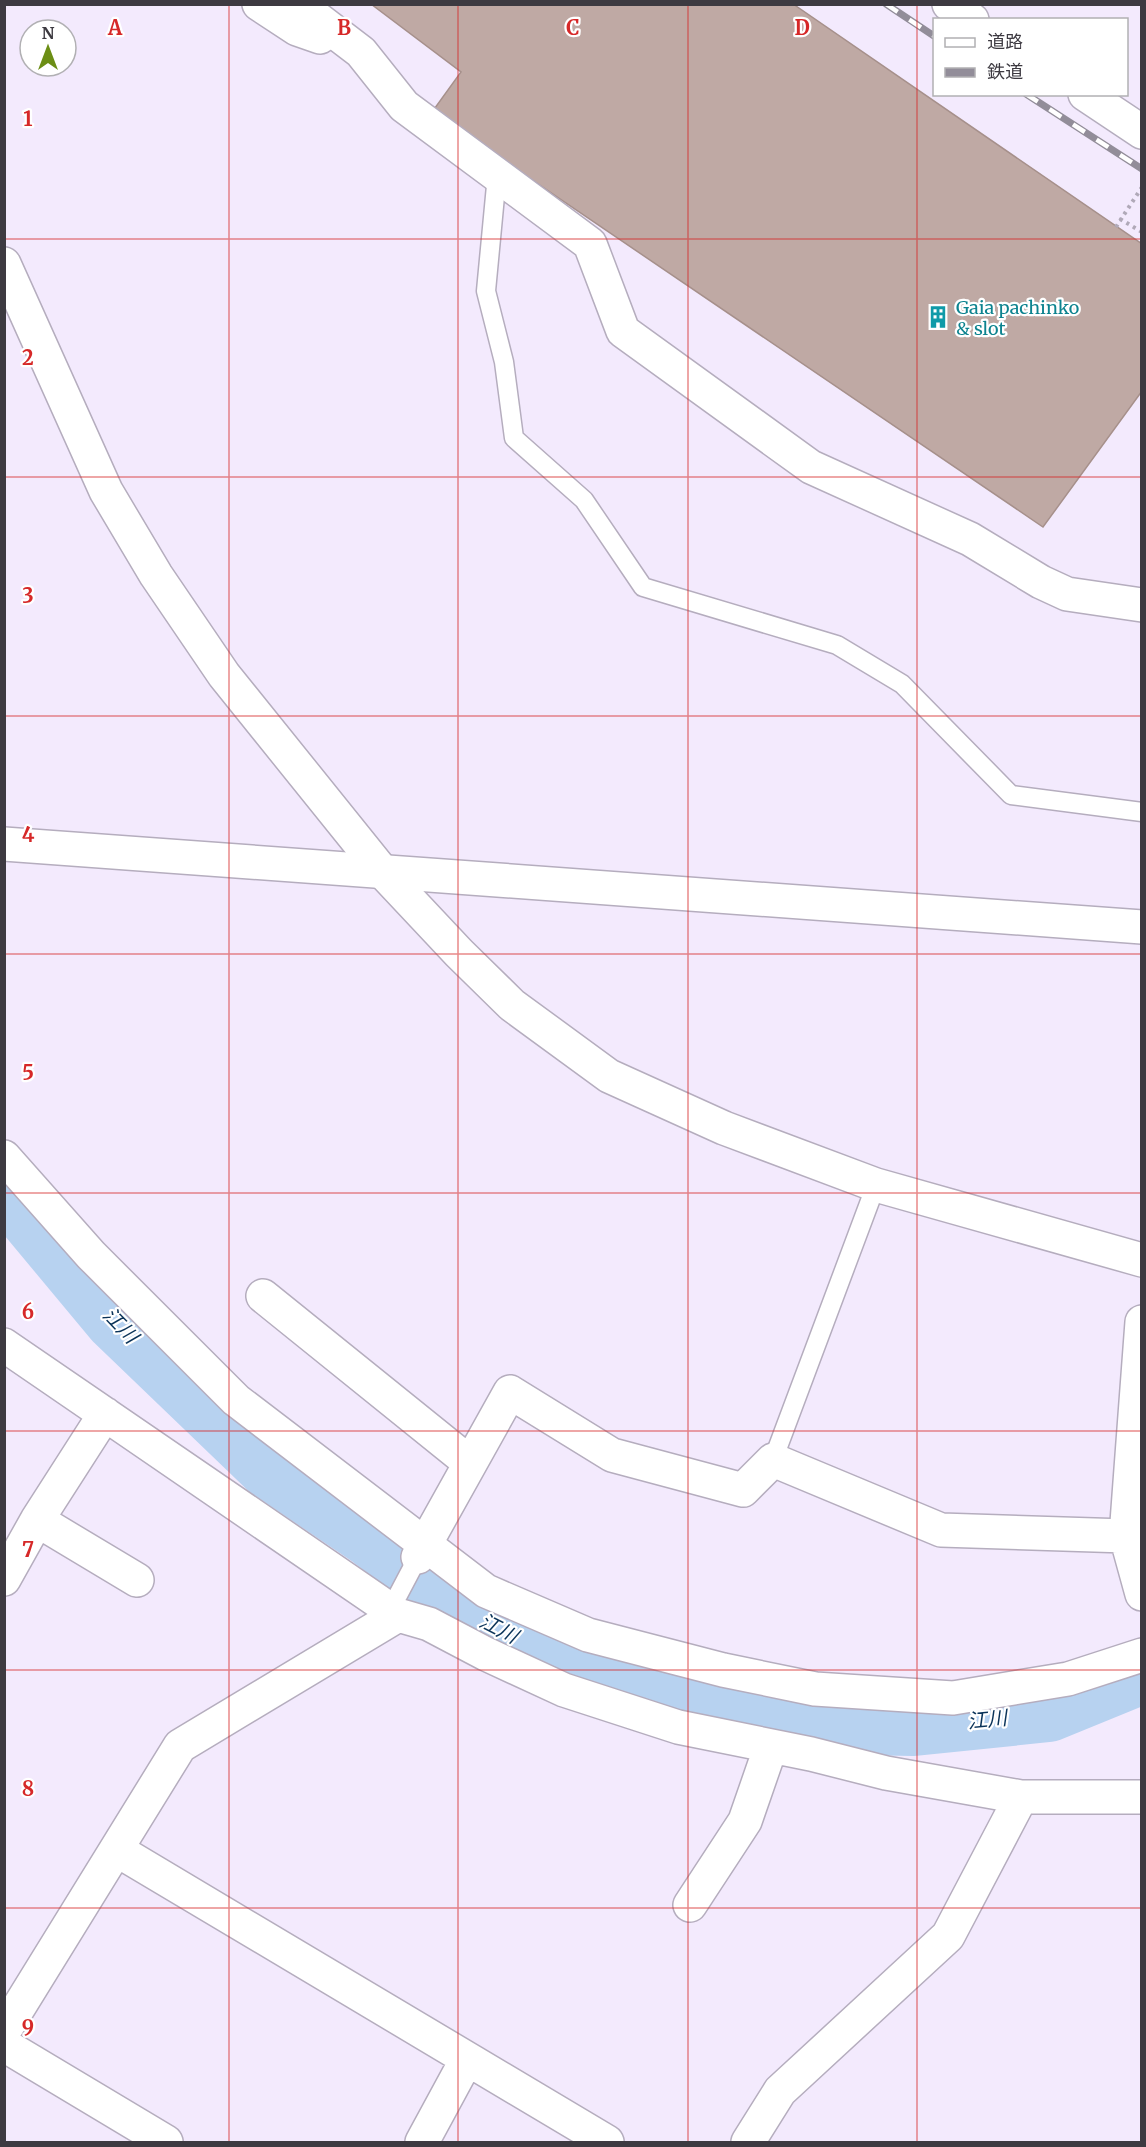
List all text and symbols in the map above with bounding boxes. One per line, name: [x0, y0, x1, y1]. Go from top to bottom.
text: A: [107, 15, 123, 40]
text: B: [337, 15, 351, 40]
text: C: [566, 15, 580, 40]
text: D: [794, 15, 810, 40]
north arrow: [18, 18, 78, 78]
legend: [933, 18, 1128, 96]
text: N: [42, 23, 55, 43]
text: 道路: [987, 30, 1023, 53]
text: 鉄道: [987, 60, 1023, 83]
text: 1: [23, 106, 33, 131]
place label: Gaia pachinko & slot: [956, 296, 1079, 340]
building icon: Gaia pachinko & slot: [925, 304, 951, 330]
text: 2: [22, 345, 34, 370]
text: 3: [22, 583, 34, 608]
text: 4: [22, 822, 35, 847]
text: 5: [22, 1060, 34, 1085]
text: 6: [22, 1299, 34, 1324]
water label: 江川: [98, 1302, 145, 1350]
text: 7: [22, 1537, 34, 1562]
water label: 江川: [476, 1608, 524, 1649]
water label: 江川: [966, 1704, 1010, 1734]
text: 8: [22, 1776, 34, 1801]
text: 9: [22, 2015, 34, 2040]

